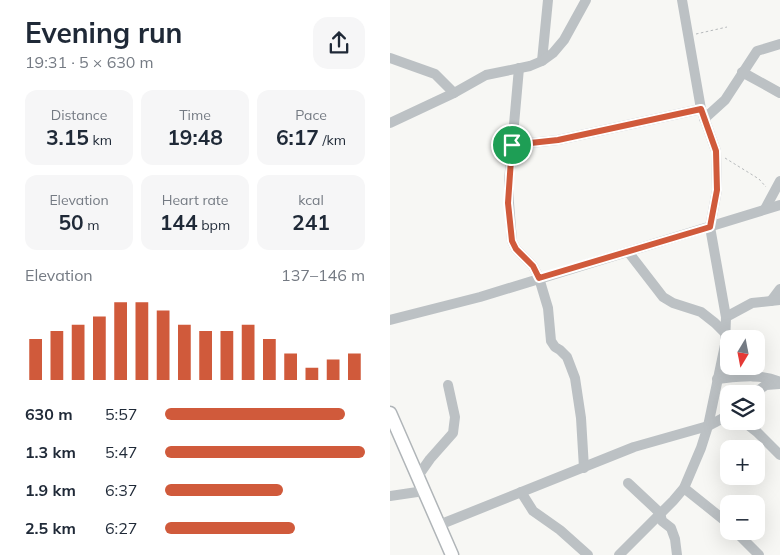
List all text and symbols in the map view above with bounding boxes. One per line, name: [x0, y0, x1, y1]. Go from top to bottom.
text: Evening run: [25, 15, 182, 50]
button: share: [313, 17, 365, 69]
text: 19:31 · 5 × 630 m: [25, 52, 154, 72]
text: Distance: [51, 106, 107, 124]
text: Time: [179, 106, 211, 124]
text: Pace: [295, 106, 327, 124]
text: 3.15: [46, 124, 89, 150]
text: 19:48: [167, 124, 223, 150]
text: 6:17: [276, 124, 319, 150]
pin: [491, 124, 533, 166]
text: km: [89, 131, 112, 149]
text: /km: [319, 131, 346, 149]
icon: arrive: [498, 131, 526, 159]
text: Elevation: [49, 191, 109, 209]
text: Heart rate: [162, 191, 228, 209]
text: kcal: [298, 191, 324, 209]
text: 50: [58, 209, 84, 235]
text: 144: [160, 209, 198, 235]
text: 241: [292, 209, 330, 235]
text: m: [84, 216, 100, 234]
text: bpm: [198, 216, 230, 234]
text: Elevation: [25, 265, 93, 285]
text: 137–146 m: [281, 265, 365, 285]
north arrow: [720, 330, 765, 375]
map controls: [720, 330, 765, 540]
button: layers: [720, 385, 765, 430]
text: 630 m: [25, 404, 73, 424]
text: 5:57: [105, 404, 137, 424]
button: +: [720, 440, 765, 485]
text: 1.3 km: [25, 442, 76, 462]
text: 5:47: [105, 442, 137, 462]
text: 1.9 km: [25, 480, 76, 500]
text: 6:37: [105, 480, 137, 500]
button: −: [720, 495, 765, 540]
text: 2.5 km: [25, 518, 76, 538]
text: 6:27: [105, 518, 137, 538]

